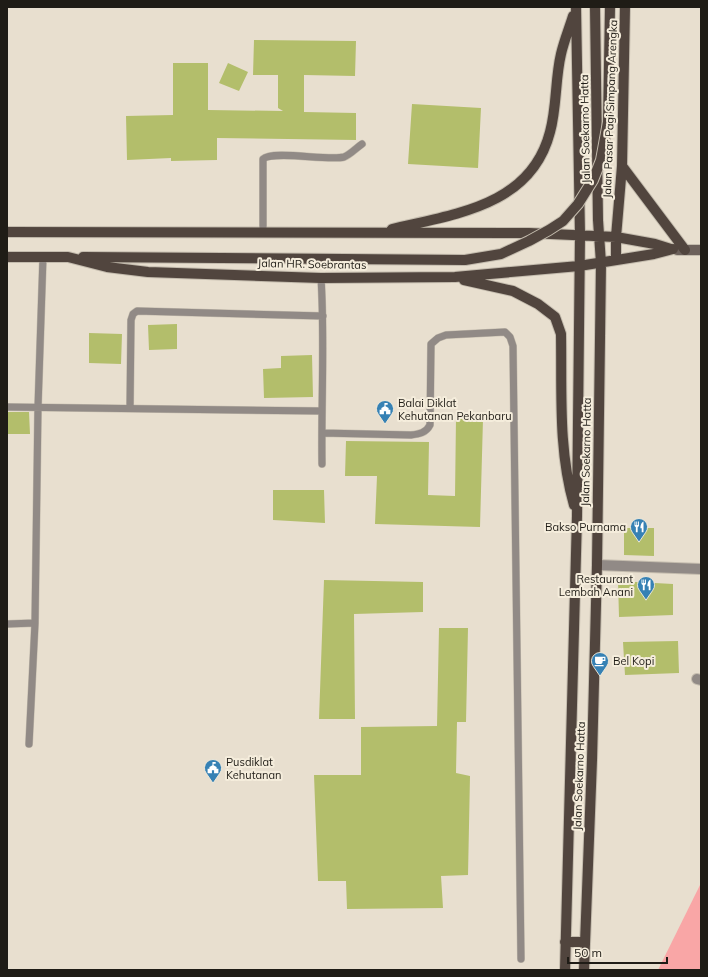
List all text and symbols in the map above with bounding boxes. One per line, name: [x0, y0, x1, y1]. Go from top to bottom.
street label: Jalan Pasar Pagi Simpang Arengka: [600, 20, 620, 198]
street label: Jalan Soekarno Hatta: [577, 74, 593, 184]
street label: Jalan HR. Soebrantas: [257, 256, 367, 272]
place label: Balai Diklat Kehutanan Pekanbaru: [398, 396, 512, 423]
street label: Jalan Soekarno Hatta: [578, 397, 594, 507]
public building icon: Balai Diklat Kehutanan Pekanbaru: [375, 399, 395, 424]
restaurant icon: Bakso Purnama: [629, 517, 649, 542]
place label: Bakso Purnama: [545, 520, 626, 534]
place label: Restaurant Lembah Anani: [559, 572, 633, 599]
restaurant icon: Restaurant Lembah Anani: [636, 575, 656, 600]
cafe icon: Bel Kopi: [590, 651, 610, 676]
place label: Bel Kopi: [613, 654, 654, 668]
street label: Jalan Soekarno Hatta: [570, 721, 588, 831]
place label: Pusdiklat Kehutanan: [226, 755, 282, 782]
public building icon: Pusdiklat Kehutanan: [203, 758, 223, 783]
scale bar: [568, 939, 667, 965]
text: 50 m: [574, 945, 602, 960]

